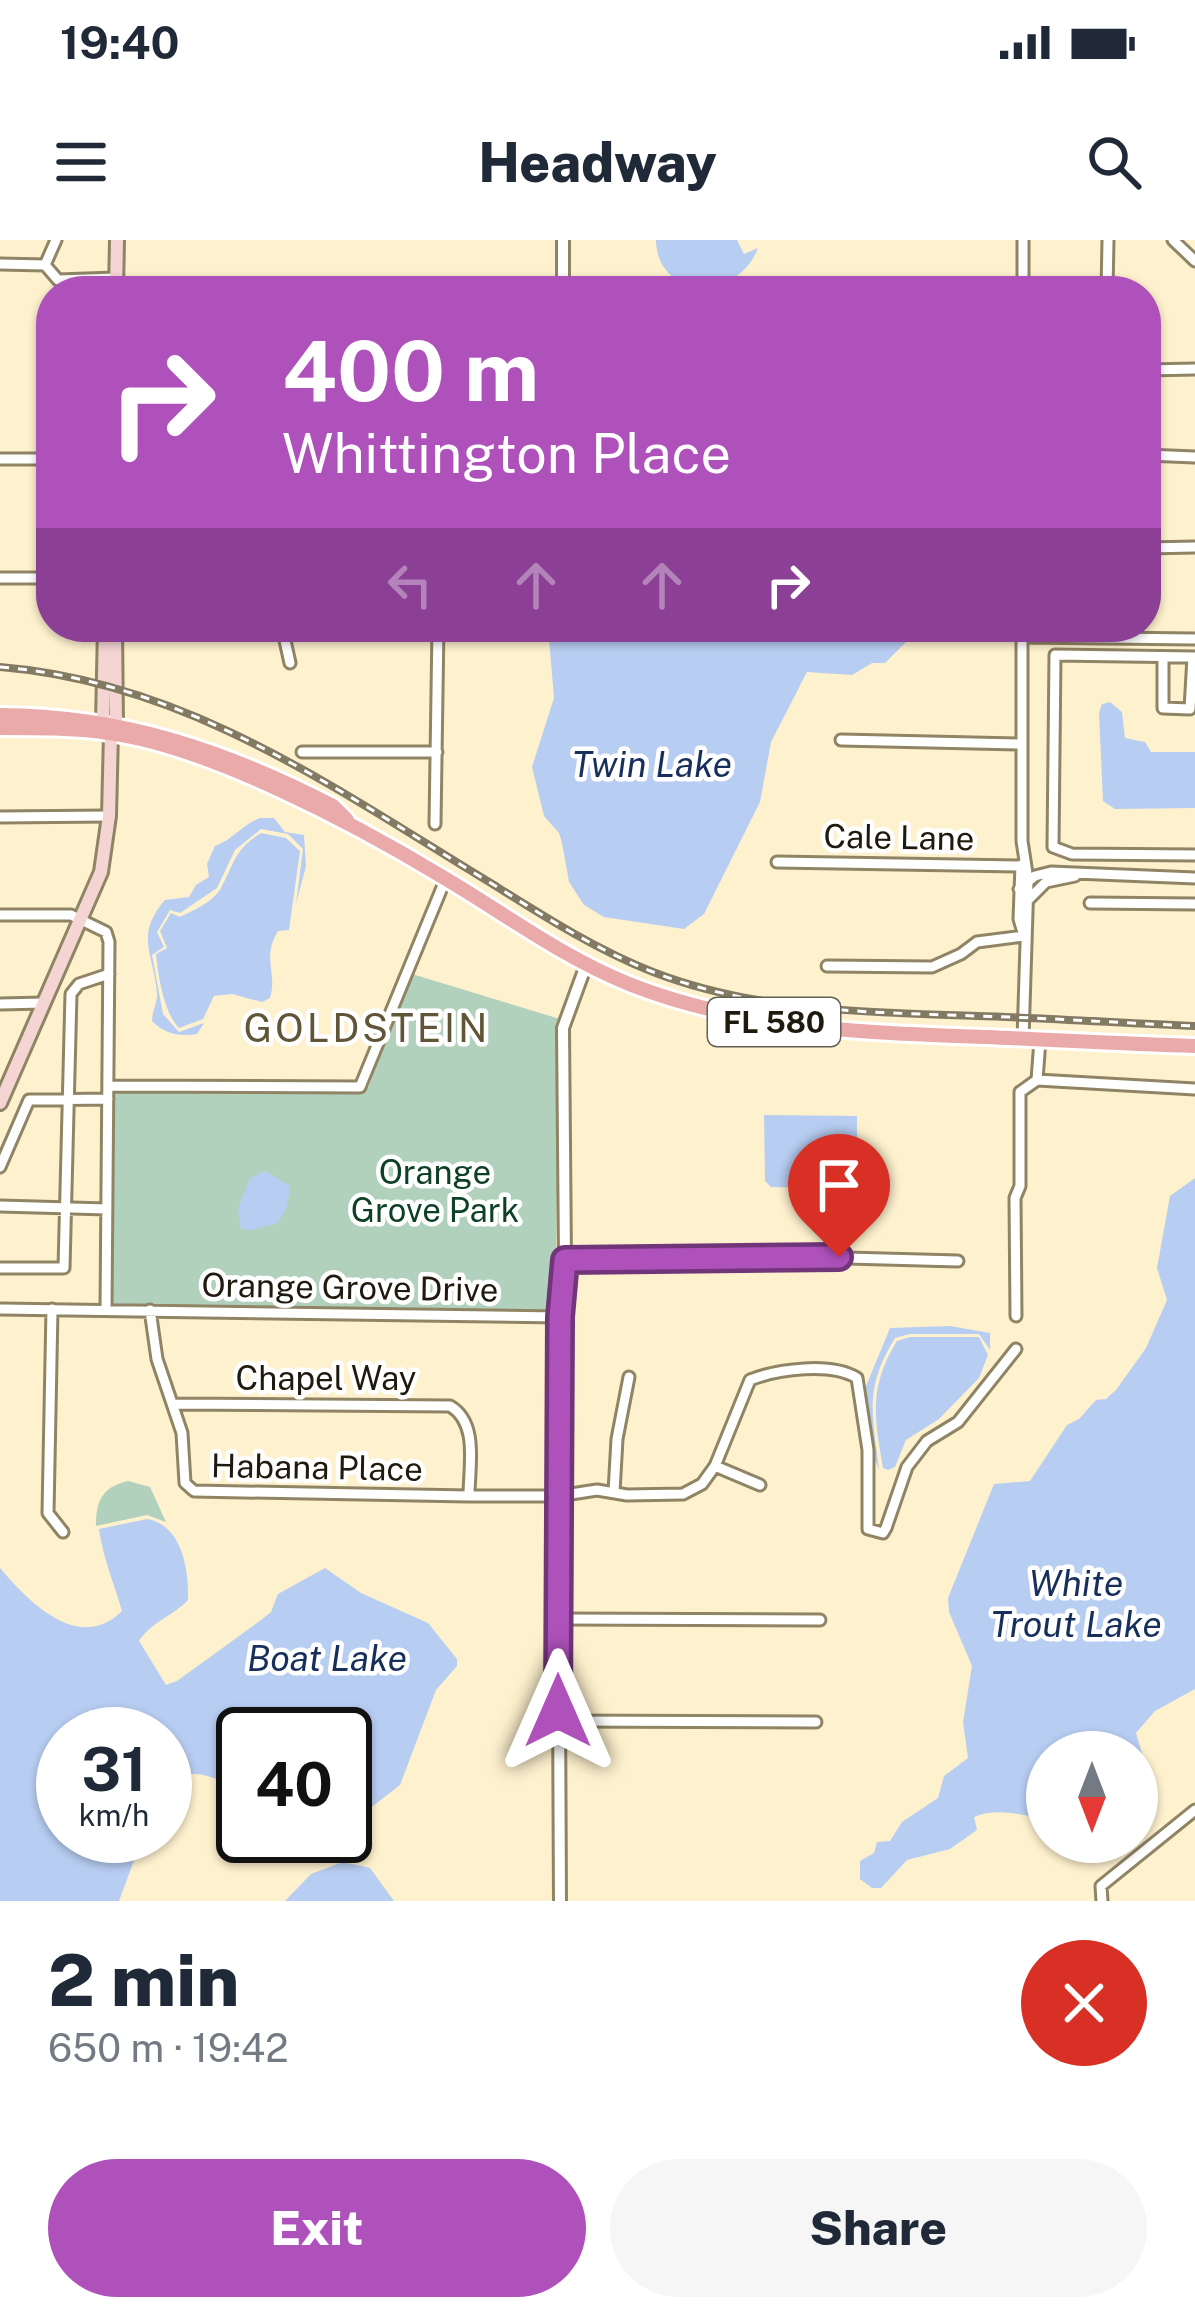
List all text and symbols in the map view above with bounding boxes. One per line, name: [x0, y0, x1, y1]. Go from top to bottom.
text: 19:40: [60, 16, 179, 69]
icon: menu: [48, 129, 114, 195]
icon: search: [1081, 129, 1147, 195]
text: Headway: [478, 131, 717, 194]
text: 400 m: [282, 321, 539, 420]
icon: right: [84, 324, 240, 480]
text: Whittington Place: [282, 422, 731, 485]
icon: left: [377, 552, 443, 618]
icon: ahead: [503, 552, 569, 618]
icon: ahead: [629, 552, 695, 618]
icon: right: [755, 552, 821, 618]
water label: Twin Lake: [572, 743, 732, 785]
street label: Cale Lane: [823, 817, 975, 857]
road number: FL 580: [708, 998, 840, 1046]
district label: GOLDSTEIN: [243, 1005, 491, 1051]
pin: [788, 1134, 890, 1257]
icon: arrive: [806, 1152, 872, 1218]
park label: Orange Grove Park: [351, 1153, 519, 1229]
street label: Orange Grove Drive: [201, 1265, 499, 1309]
street label: Chapel Way: [236, 1359, 416, 1397]
street label: Habana Place: [211, 1446, 423, 1488]
water label: White Trout Lake: [990, 1562, 1162, 1645]
water label: Boat Lake: [247, 1637, 407, 1679]
position arrow: [495, 1648, 621, 1774]
speed limit sign: 40: [216, 1707, 372, 1863]
north arrow: [1026, 1731, 1158, 1863]
map controls: [1026, 1731, 1158, 1863]
text: 31: [81, 1734, 147, 1805]
text: km/h: [79, 1797, 149, 1833]
text: 2 min: [48, 1938, 239, 2022]
button: close: [1021, 1940, 1147, 2066]
text: 650 m · 19:42: [48, 2025, 289, 2071]
button: Exit: [48, 2159, 586, 2297]
button: Share: [610, 2159, 1147, 2297]

